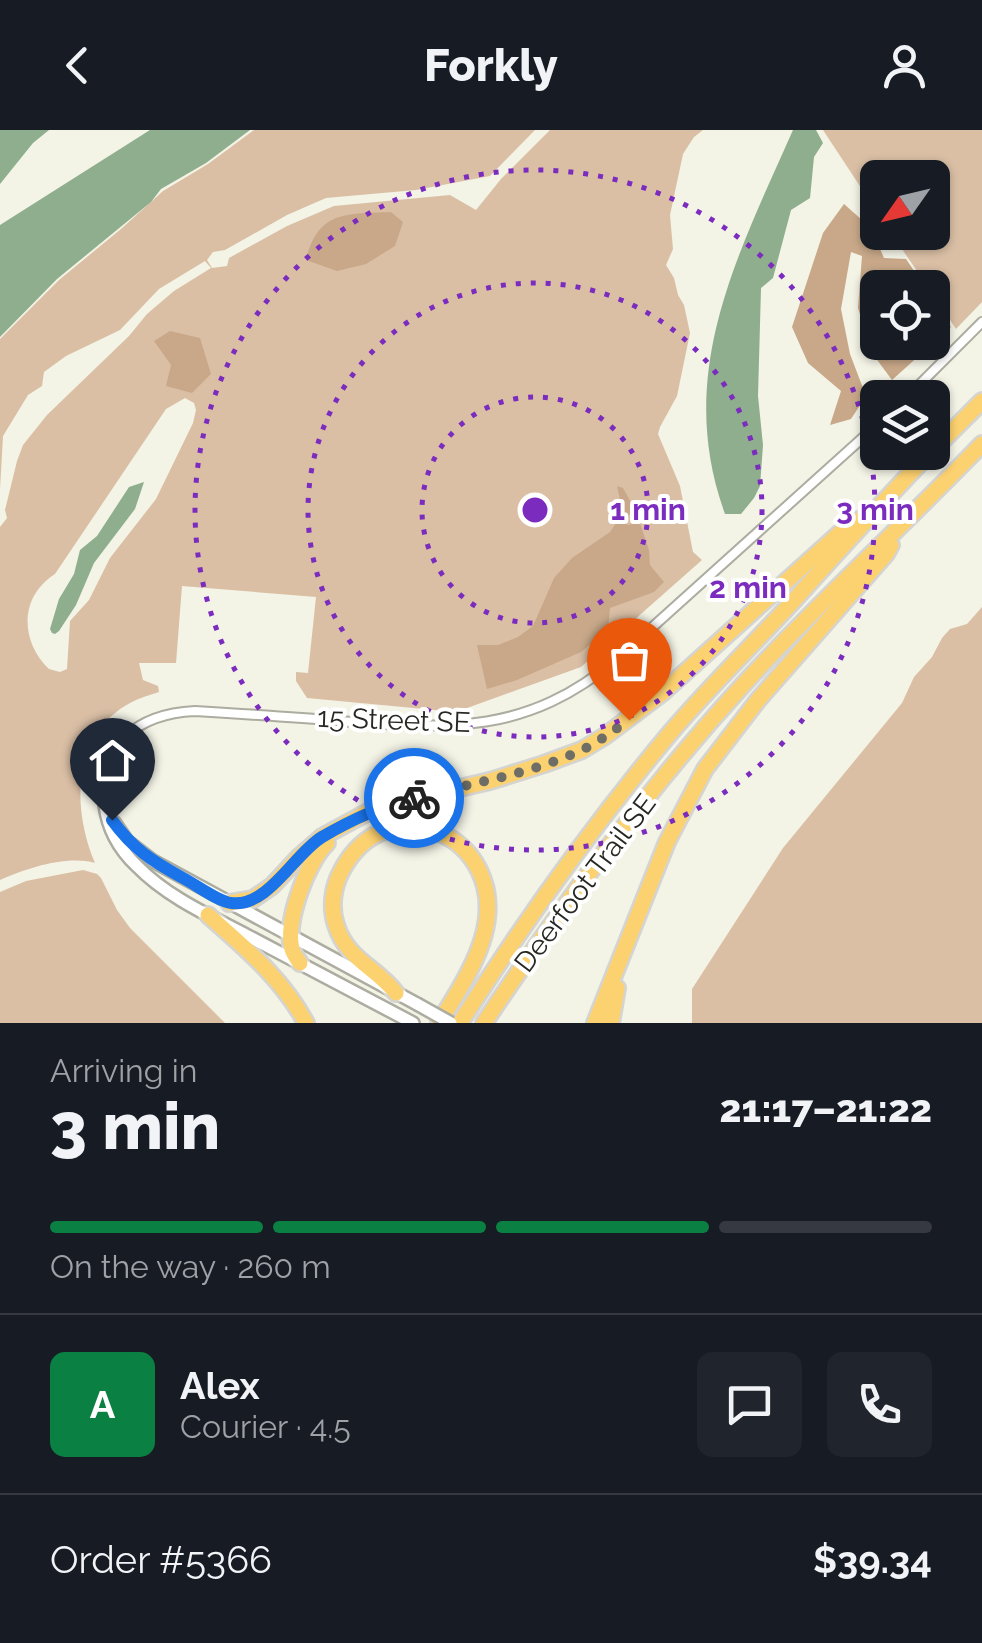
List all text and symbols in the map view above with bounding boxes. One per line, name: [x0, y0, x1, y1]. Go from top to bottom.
icon: back: [50, 38, 105, 93]
icon: person: [877, 38, 932, 93]
text: Forkly: [424, 39, 558, 92]
north arrow: [860, 160, 950, 250]
map controls: [860, 160, 950, 470]
button: locate: [860, 270, 950, 360]
button: layers: [860, 380, 950, 470]
centre of rings: [517, 492, 553, 528]
text: 1 min: [610, 492, 686, 527]
text: 3 min: [836, 492, 914, 527]
text: 2 min: [709, 570, 787, 605]
pin: [587, 618, 672, 721]
icon: bag: [602, 633, 657, 688]
street label: 15 Street SE: [317, 701, 471, 739]
pin: [70, 718, 155, 821]
icon: home: [85, 733, 140, 788]
courier: [364, 748, 464, 848]
icon: bike: [387, 771, 442, 826]
street label: Deerfoot Trail SE: [507, 788, 663, 978]
text: Arriving in: [50, 1052, 197, 1089]
text: 21:17–21:22: [719, 1086, 932, 1131]
text: 3 min: [50, 1088, 220, 1164]
text: On the way · 260 m: [50, 1248, 331, 1285]
button: chat: [697, 1352, 802, 1457]
button: phone: [827, 1352, 932, 1457]
text: Alex: [180, 1363, 260, 1408]
text: A: [90, 1382, 115, 1427]
text: Courier · 4.5: [180, 1408, 351, 1445]
text: Order #5366: [50, 1537, 272, 1582]
text: $39.34: [813, 1537, 932, 1582]

